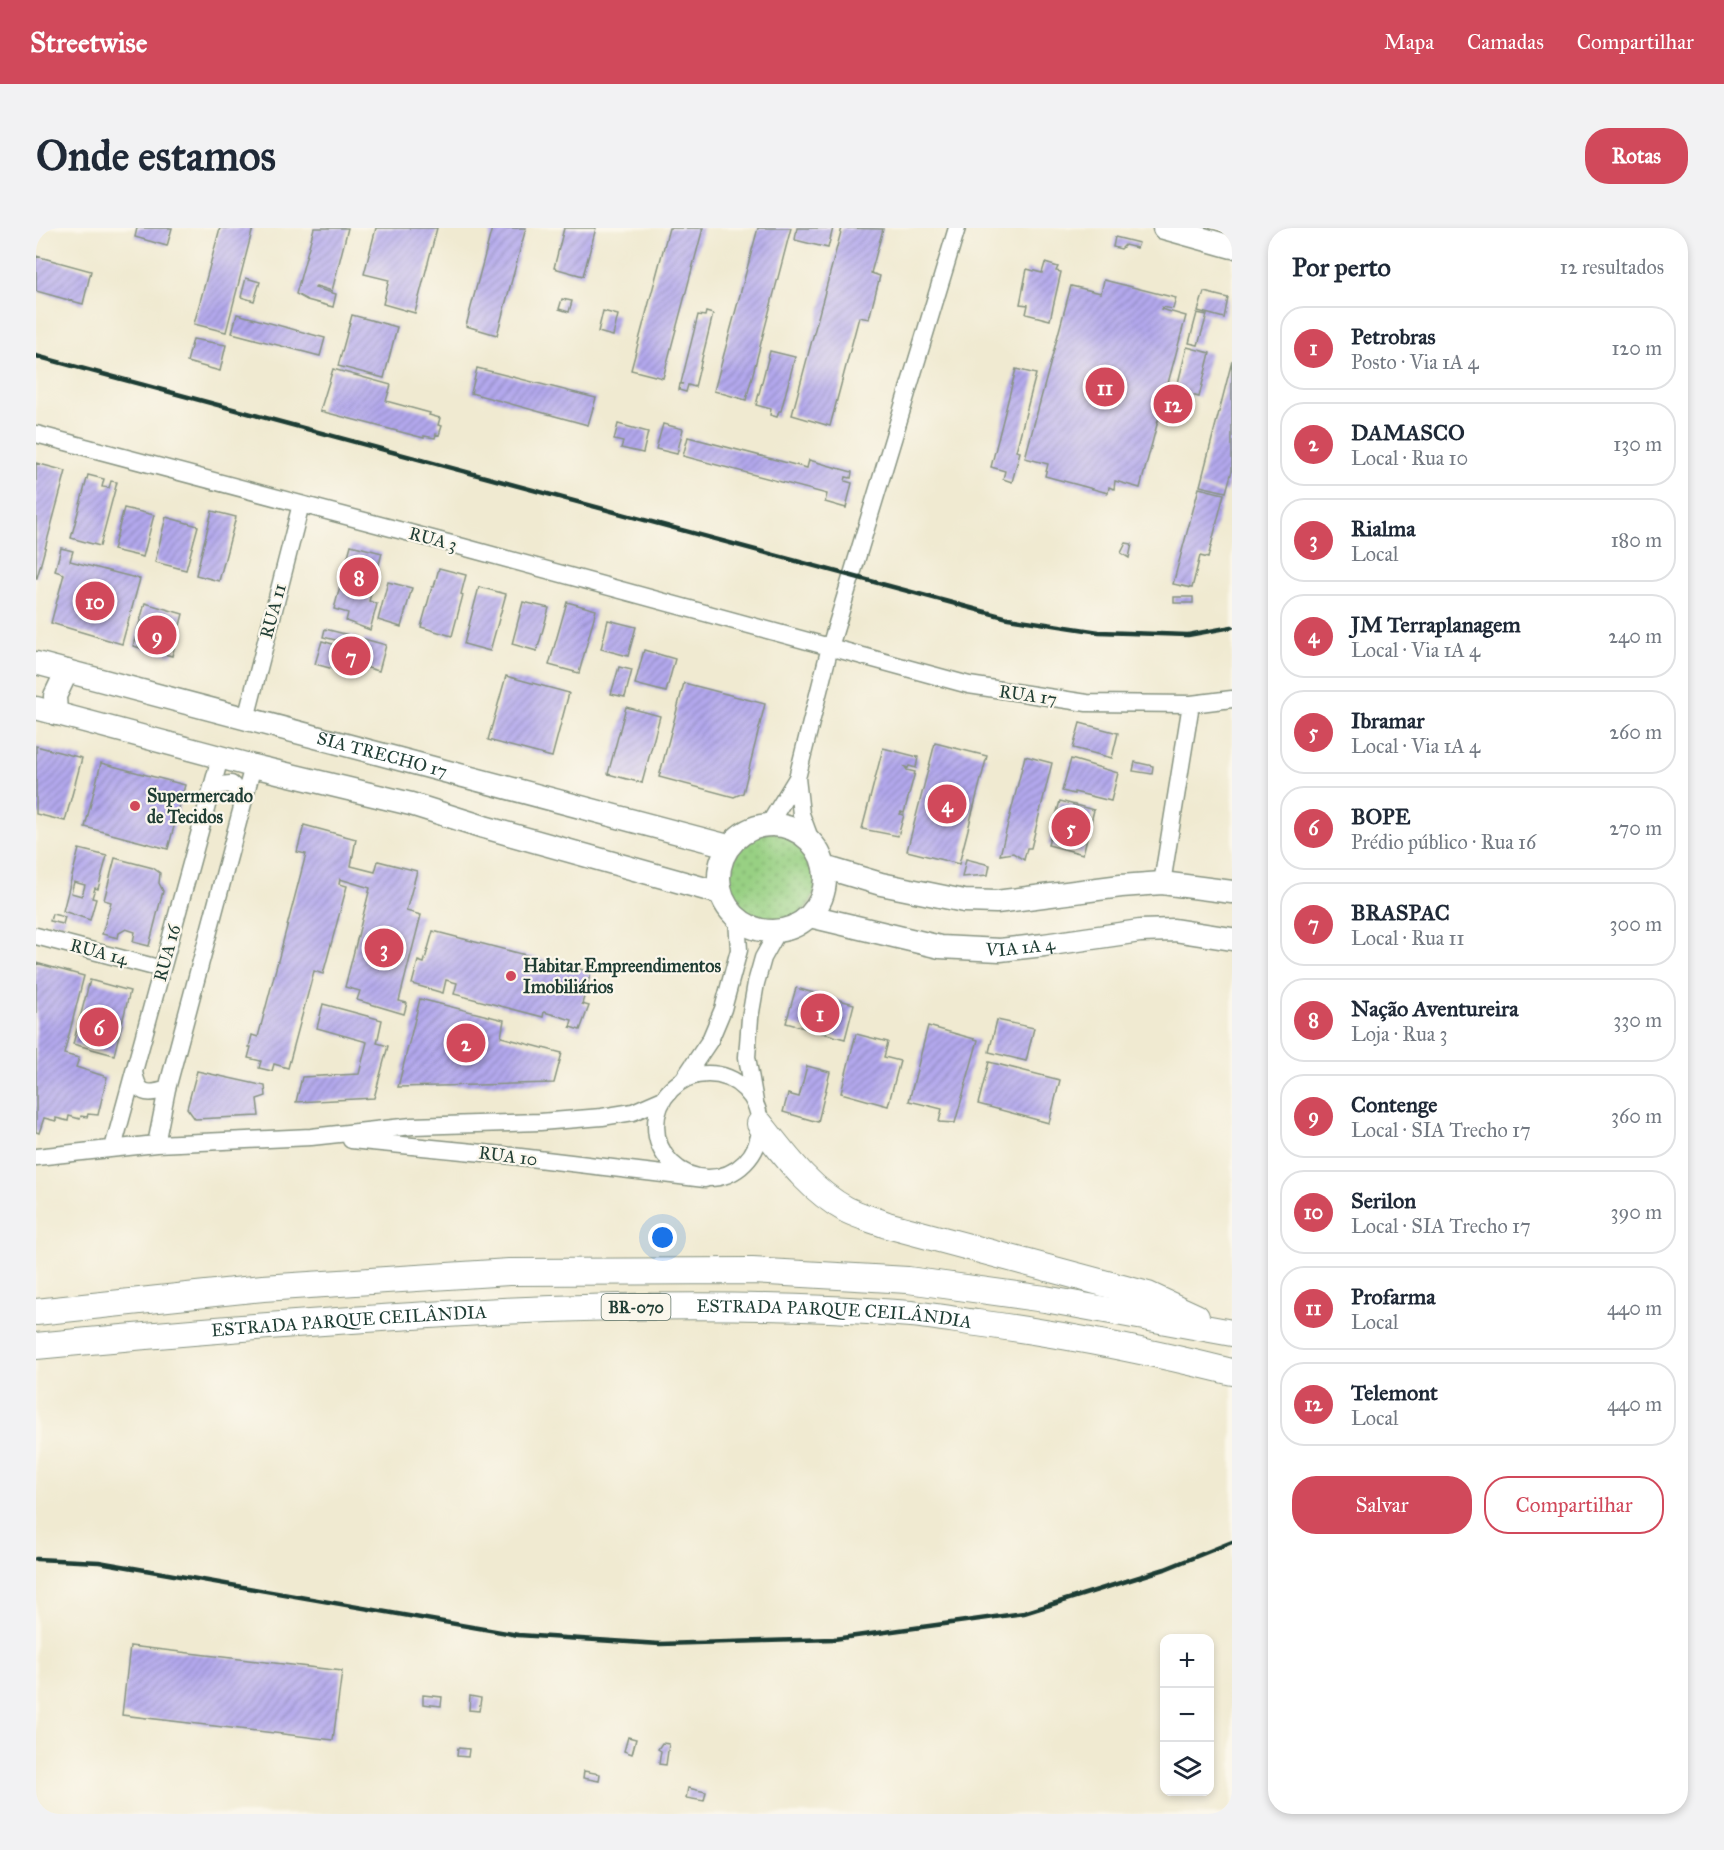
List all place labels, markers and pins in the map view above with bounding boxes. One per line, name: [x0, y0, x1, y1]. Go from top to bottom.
pin: 11: [1086, 364, 1124, 410]
pin: 12: [1154, 382, 1192, 426]
pin: 8: [340, 554, 378, 600]
pin: 10: [76, 578, 114, 623]
pin: 9: [138, 612, 176, 658]
pin: 7: [332, 634, 370, 678]
pin: 4: [928, 782, 966, 826]
place label: Supermercado de Tecidos: [147, 785, 253, 828]
marker: Supermercado de Tecidos: [128, 799, 142, 813]
pin: 5: [1052, 804, 1090, 850]
pin: 3: [364, 926, 404, 970]
place label: Habitar Empreendimentos Imobiliários: [523, 955, 721, 998]
marker: Habitar Empreendimentos Imobiliários: [504, 969, 518, 983]
pin: 1: [800, 990, 840, 1036]
pin: 6: [80, 1004, 118, 1050]
pin: 2: [446, 1020, 486, 1066]

